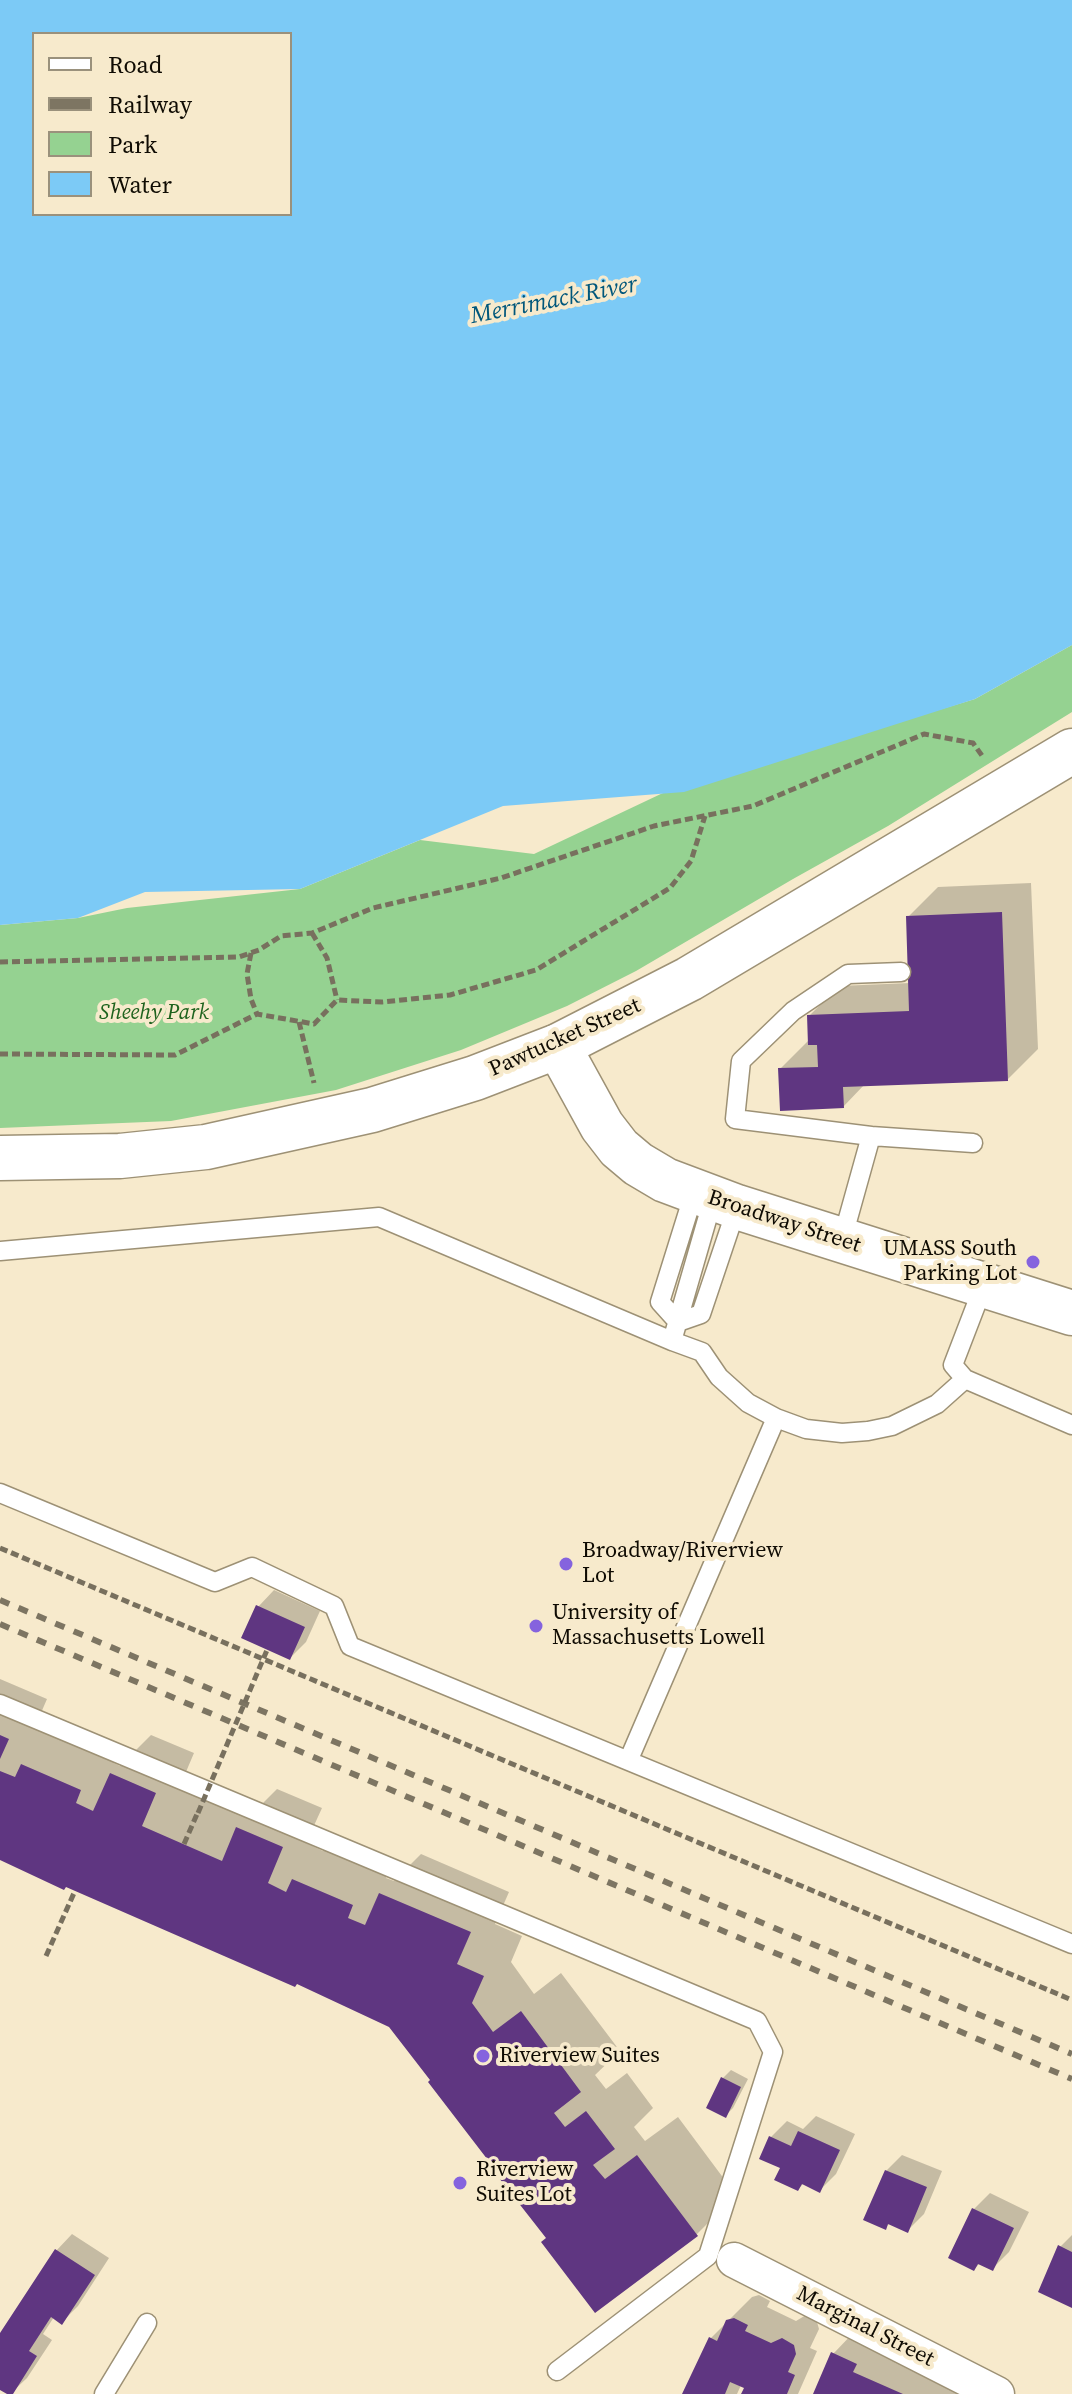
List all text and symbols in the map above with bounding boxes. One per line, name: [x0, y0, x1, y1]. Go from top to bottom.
legend: [32, 32, 292, 216]
text: Road: [108, 48, 162, 81]
text: Railway: [108, 88, 192, 121]
text: Park: [108, 128, 157, 161]
text: Water: [108, 168, 172, 201]
water label: Merrimack River: [468, 271, 640, 331]
street label: Pawtucket Street: [485, 993, 645, 1083]
park label: Sheehy Park: [99, 1000, 209, 1026]
street label: Broadway Street: [704, 1185, 864, 1259]
place label: UMASS South Parking Lot: [883, 1236, 1017, 1288]
marker: UMASS South Parking Lot: [1024, 1253, 1042, 1271]
place label: Broadway/Riverview Lot: [582, 1538, 783, 1590]
marker: Broadway/Riverview Lot: [557, 1555, 575, 1573]
place label: University of Massachusetts Lowell: [552, 1600, 765, 1652]
marker: University of Massachusetts Lowell: [527, 1617, 545, 1635]
place label: Riverview Suites: [499, 2043, 660, 2069]
marker: Riverview Suites: [474, 2047, 492, 2065]
place label: Riverview Suites Lot: [476, 2157, 573, 2208]
marker: Riverview Suites Lot: [451, 2174, 469, 2192]
street label: Marginal Street: [792, 2281, 938, 2373]

